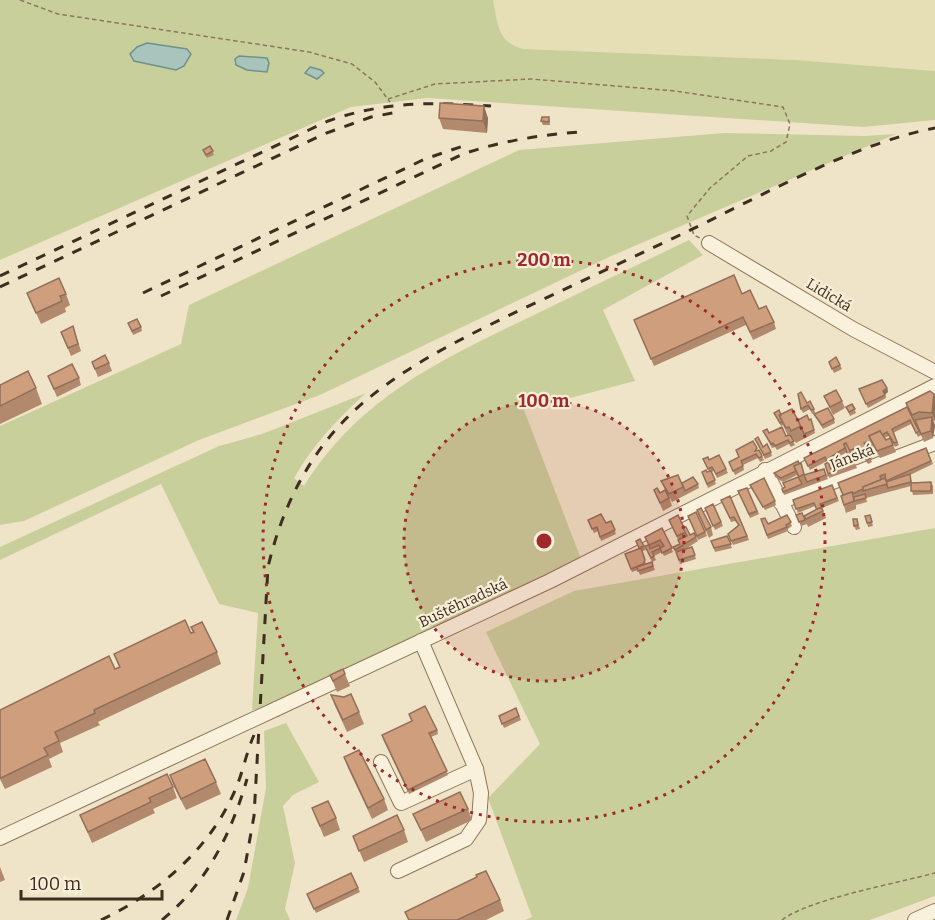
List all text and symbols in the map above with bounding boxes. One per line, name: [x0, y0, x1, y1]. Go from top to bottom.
text: 200 m: [517, 249, 571, 271]
street label: Lidická: [803, 275, 855, 315]
text: 100 m: [518, 390, 570, 412]
street label: Jánská: [826, 440, 877, 474]
centre of rings: [534, 531, 554, 551]
street label: Buštěhradská: [416, 575, 510, 631]
scale bar: [21, 863, 162, 901]
text: 100 m: [30, 873, 81, 895]

